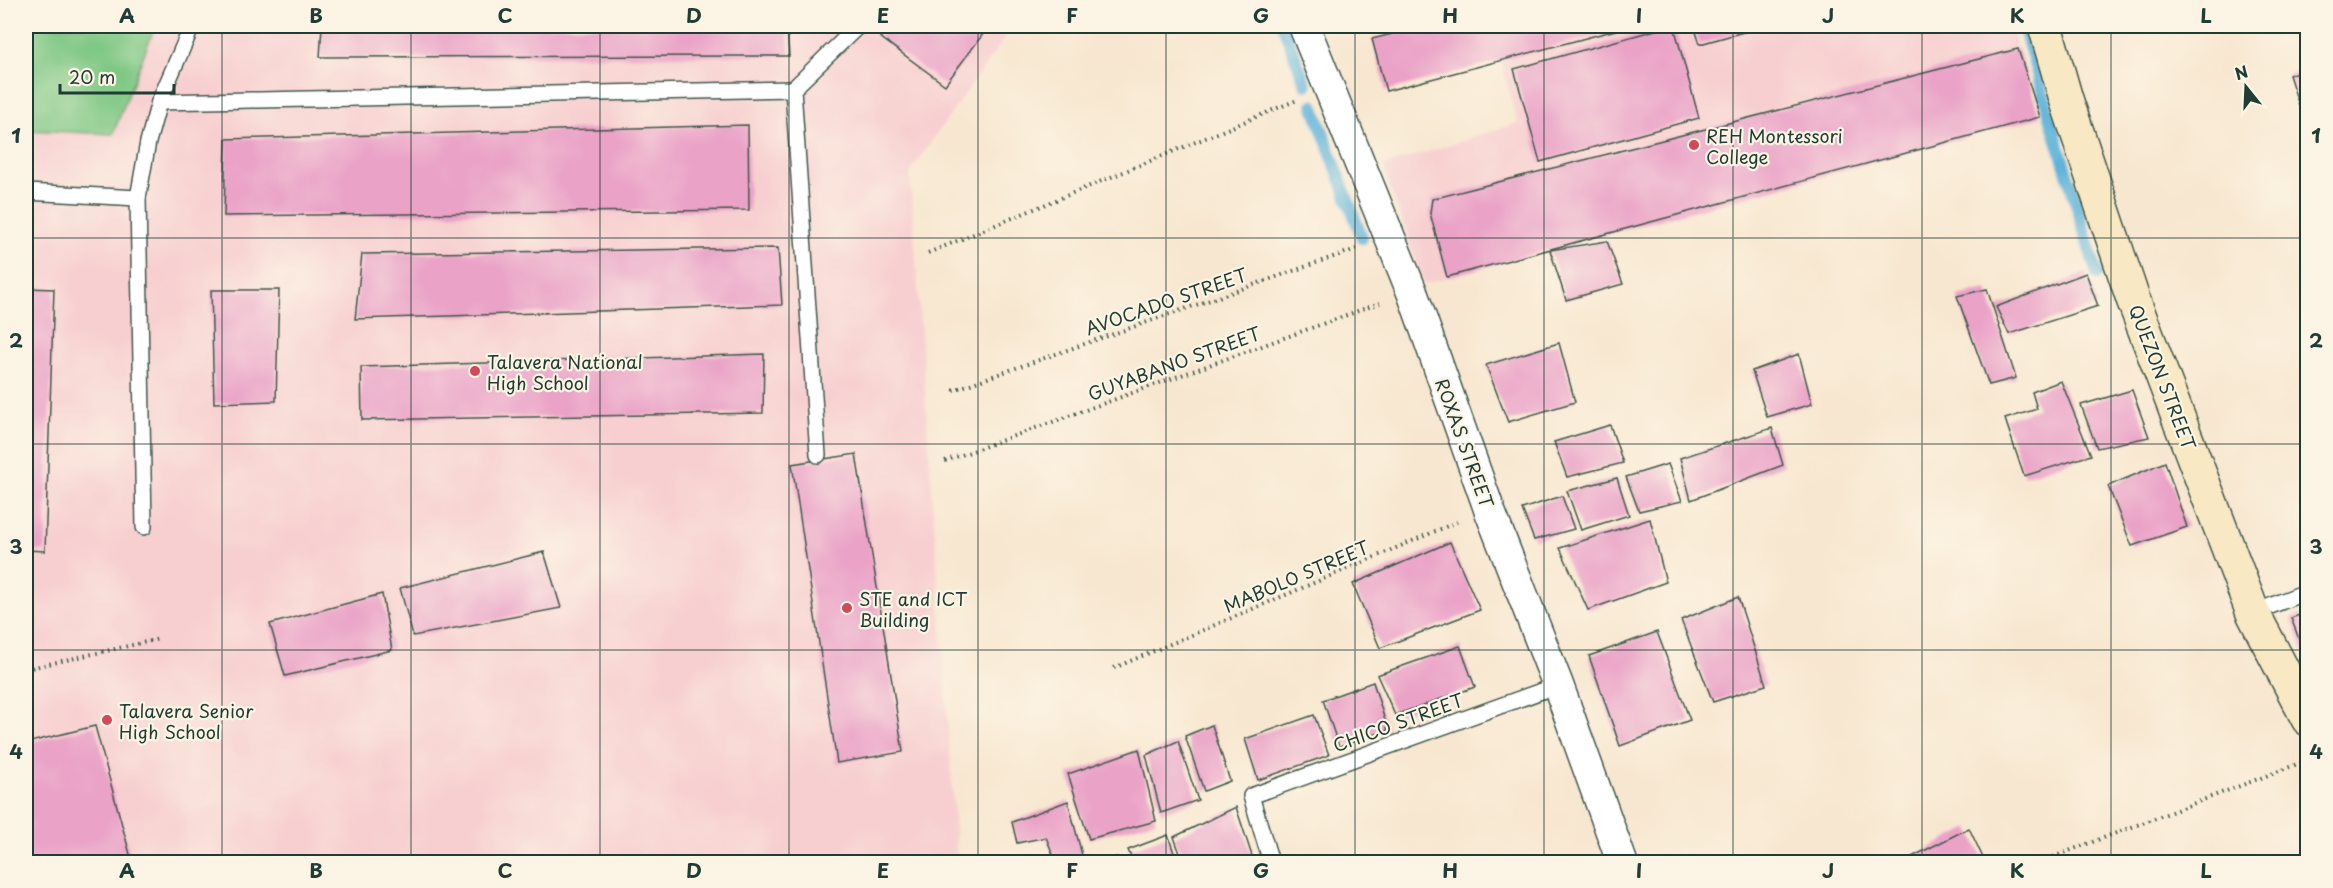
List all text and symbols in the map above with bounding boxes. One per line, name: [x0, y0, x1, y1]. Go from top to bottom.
text: A: [119, 0, 135, 30]
text: B: [309, 0, 323, 30]
text: C: [497, 0, 513, 30]
text: D: [686, 0, 702, 30]
text: E: [877, 0, 889, 30]
text: F: [1066, 0, 1078, 30]
text: G: [1253, 0, 1269, 30]
text: H: [1442, 0, 1458, 30]
text: I: [1636, 0, 1642, 30]
text: J: [1822, 0, 1834, 30]
text: K: [2010, 0, 2025, 30]
text: L: [2200, 0, 2212, 30]
scale bar: [60, 57, 174, 95]
north arrow: [2216, 57, 2276, 117]
text: N: [2231, 58, 2251, 85]
text: 20 m: [69, 63, 115, 90]
text: 1: [11, 120, 21, 150]
text: 1: [2311, 120, 2321, 150]
place label: REH Montessori College: [1706, 122, 1843, 170]
marker: REH Montessori College: [1687, 138, 1701, 152]
street label: AVOCADO STREET: [1082, 260, 1251, 341]
street label: QUEZON STREET: [2123, 300, 2203, 454]
street label: GUYABANO STREET: [1084, 319, 1265, 407]
text: 2: [9, 325, 23, 355]
text: 2: [2309, 325, 2323, 355]
place label: Talavera National High School: [487, 348, 643, 396]
marker: Talavera National High School: [468, 364, 482, 378]
street label: ROXAS STREET: [1429, 374, 1501, 512]
text: 3: [9, 531, 23, 561]
text: 3: [2309, 531, 2323, 561]
street label: MABOLO STREET: [1219, 533, 1374, 619]
place label: STE and ICT Building: [859, 585, 968, 633]
marker: STE and ICT Building: [840, 601, 854, 615]
street label: CHICO STREET: [1329, 686, 1468, 758]
place label: Talavera Senior High School: [119, 697, 254, 745]
marker: Talavera Senior High School: [100, 713, 114, 727]
text: 4: [9, 736, 23, 766]
text: 4: [2309, 736, 2323, 766]
text: A: [119, 855, 135, 885]
text: B: [309, 855, 323, 885]
text: C: [497, 855, 513, 885]
text: D: [686, 855, 702, 885]
text: E: [877, 855, 889, 885]
text: F: [1066, 855, 1078, 885]
text: G: [1253, 855, 1269, 885]
text: H: [1442, 855, 1458, 885]
text: I: [1636, 855, 1642, 885]
text: J: [1822, 855, 1834, 885]
text: K: [2010, 855, 2025, 885]
text: L: [2200, 855, 2212, 885]

